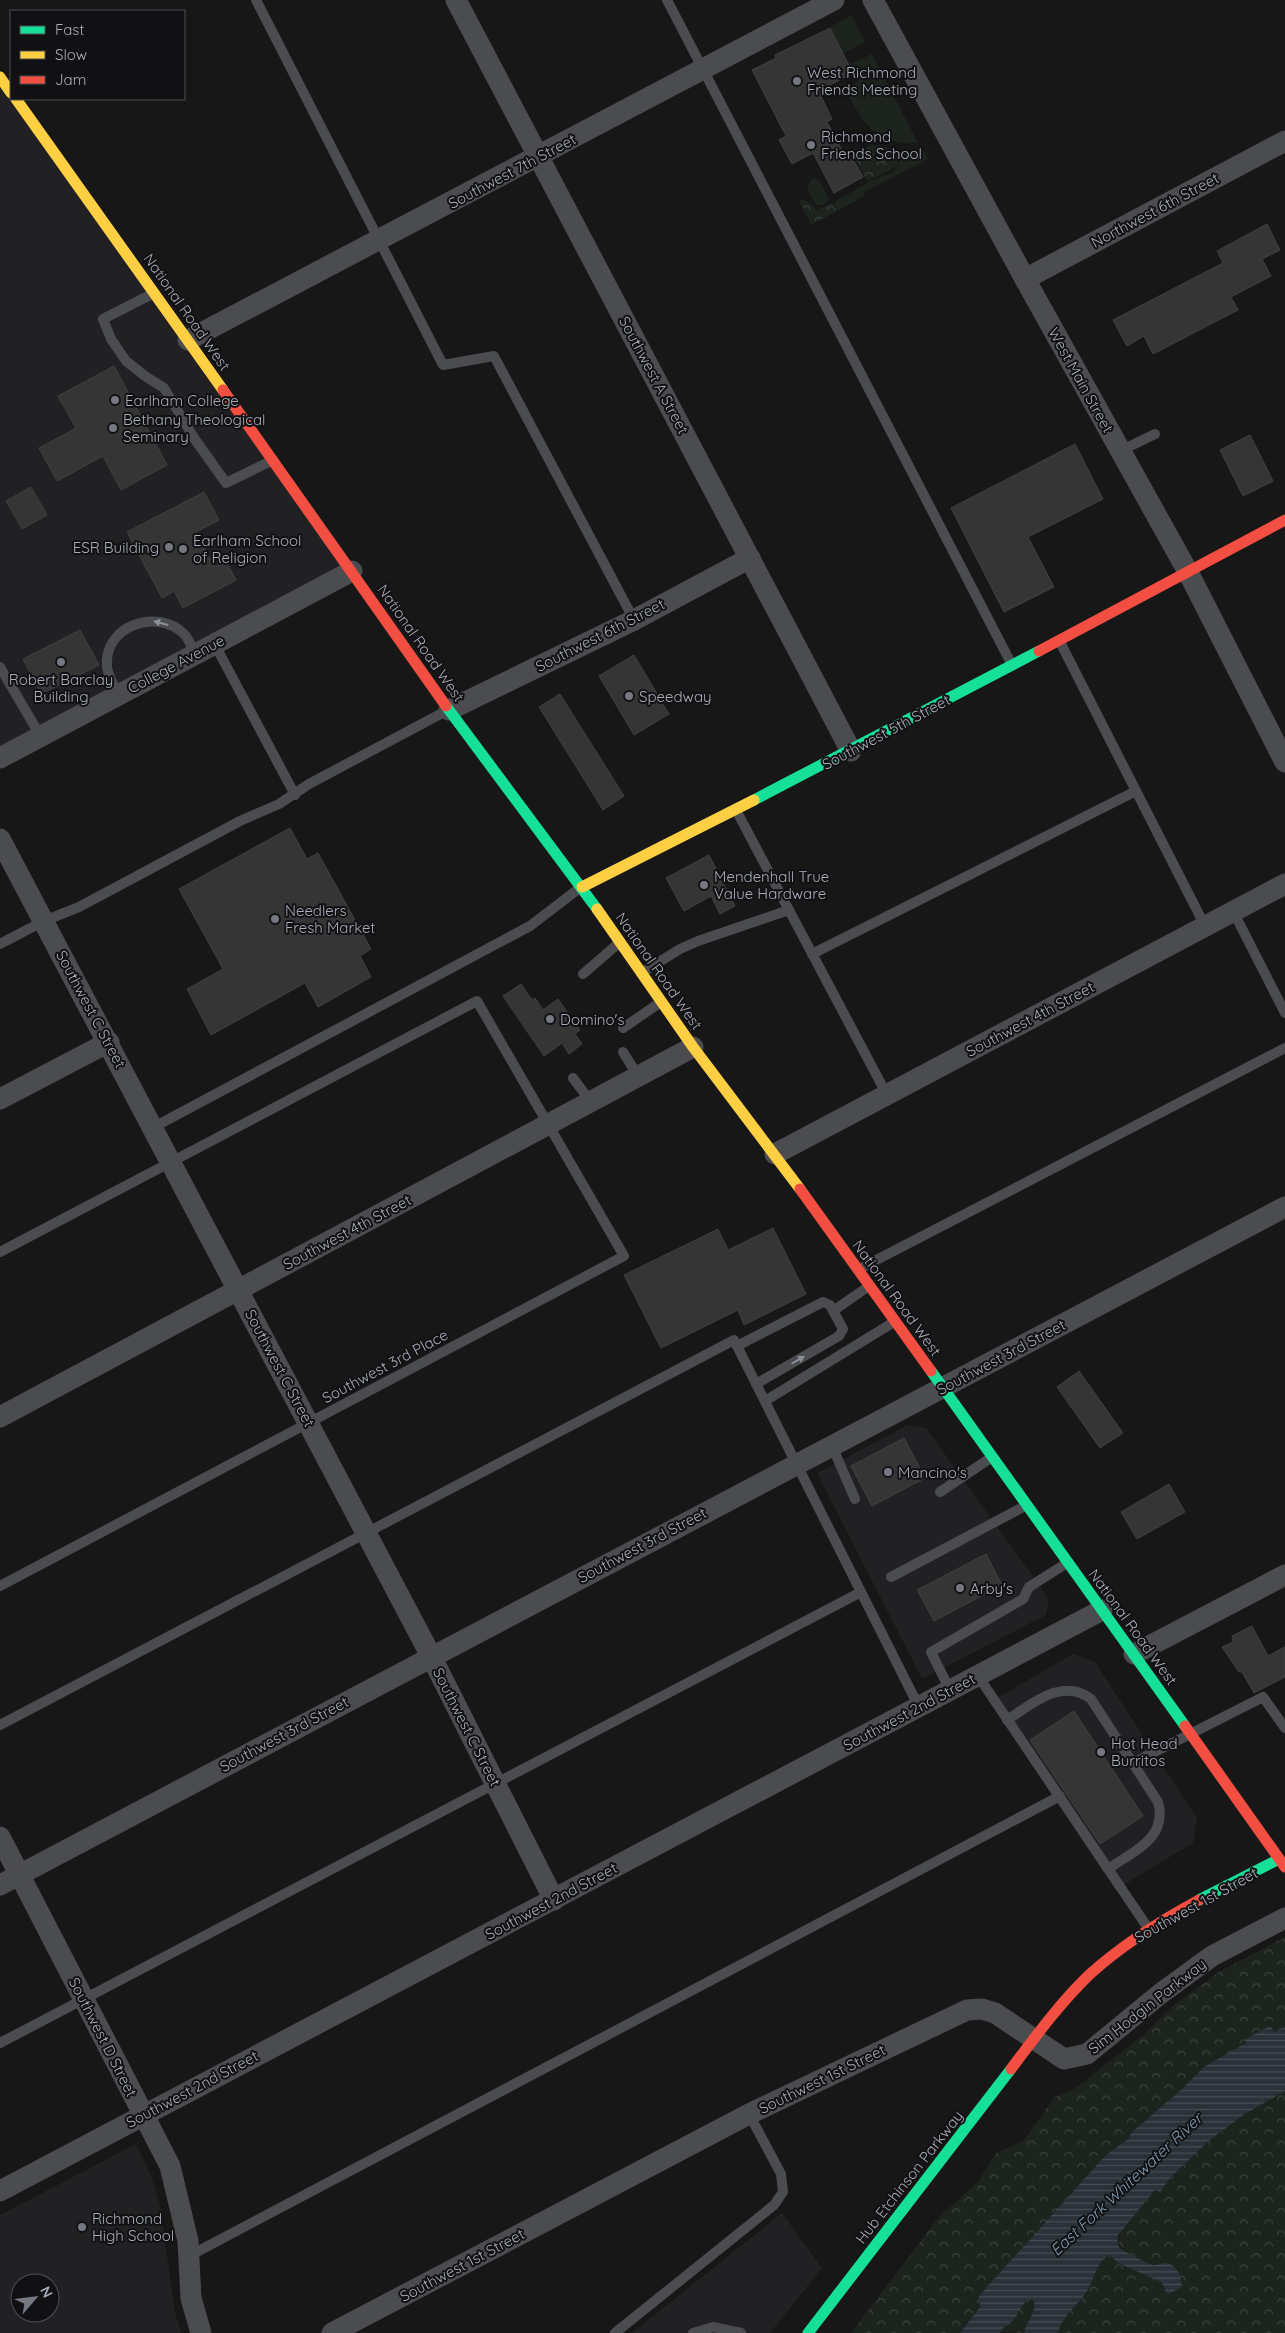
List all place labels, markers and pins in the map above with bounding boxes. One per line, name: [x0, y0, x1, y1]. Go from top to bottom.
place label: West Richmond Friends Meeting: [807, 63, 917, 99]
marker: West Richmond Friends Meeting: [791, 75, 803, 87]
place label: Richmond Friends School: [821, 127, 922, 163]
marker: Richmond Friends School: [805, 139, 817, 151]
place label: Earlham College: [125, 391, 239, 410]
marker: Earlham College: [109, 394, 121, 406]
place label: Bethany Theological Seminary: [123, 410, 266, 446]
marker: Bethany Theological Seminary: [107, 422, 119, 434]
place label: Earlham School of Religion: [193, 531, 302, 567]
place label: ESR Building: [73, 538, 159, 557]
marker: ESR Building: [163, 541, 175, 553]
marker: Earlham School of Religion: [177, 543, 189, 555]
marker: Robert Barclay Building: [55, 656, 67, 668]
place label: Robert Barclay Building: [9, 670, 113, 706]
place label: Speedway: [639, 687, 712, 706]
marker: Speedway: [623, 690, 635, 702]
place label: Mendenhall True Value Hardware: [714, 867, 829, 903]
marker: Mendenhall True Value Hardware: [698, 879, 710, 891]
place label: Needlers Fresh Market: [285, 901, 375, 937]
marker: Needlers Fresh Market: [269, 913, 281, 925]
place label: Domino's: [560, 1010, 625, 1029]
marker: Domino's: [544, 1013, 556, 1025]
place label: Mancino's: [898, 1463, 967, 1482]
marker: Mancino's: [882, 1466, 894, 1478]
place label: Arby's: [970, 1579, 1013, 1598]
marker: Arby's: [954, 1582, 966, 1594]
place label: Hot Head Burritos: [1111, 1734, 1178, 1770]
marker: Hot Head Burritos: [1095, 1746, 1107, 1758]
place label: Richmond High School: [92, 2209, 174, 2245]
marker: Richmond High School: [76, 2221, 88, 2233]

